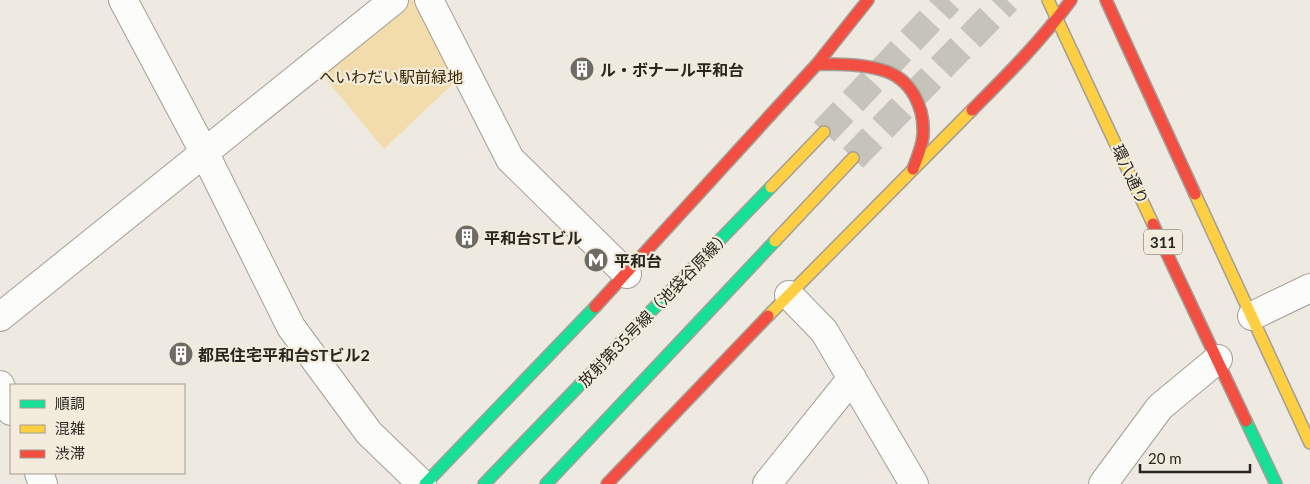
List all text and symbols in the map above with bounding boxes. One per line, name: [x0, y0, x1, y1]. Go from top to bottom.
building icon: ル・ボナール平和台: [569, 56, 595, 82]
place label: ル・ボナール平和台: [600, 60, 744, 79]
park label: へいわだい駅前緑地: [319, 67, 463, 86]
street label: 環八通り: [1109, 141, 1153, 207]
building icon: 平和台STビル: [454, 224, 480, 250]
street label: 放射第35号線（池袋谷原線）: [574, 226, 734, 390]
place label: 平和台STビル: [484, 228, 582, 247]
road number: 311: [1144, 230, 1182, 254]
metro station icon: 平和台: [583, 247, 609, 273]
place label: 平和台: [614, 251, 662, 270]
building icon: 都民住宅平和台STビル2: [168, 341, 194, 367]
place label: 都民住宅平和台STビル2: [198, 345, 370, 364]
legend: [10, 384, 185, 474]
text: 順調: [55, 394, 85, 412]
text: 混雑: [55, 419, 85, 437]
scale bar: [1140, 442, 1250, 474]
text: 渋滞: [55, 444, 85, 462]
text: 20 m: [1148, 449, 1182, 467]

